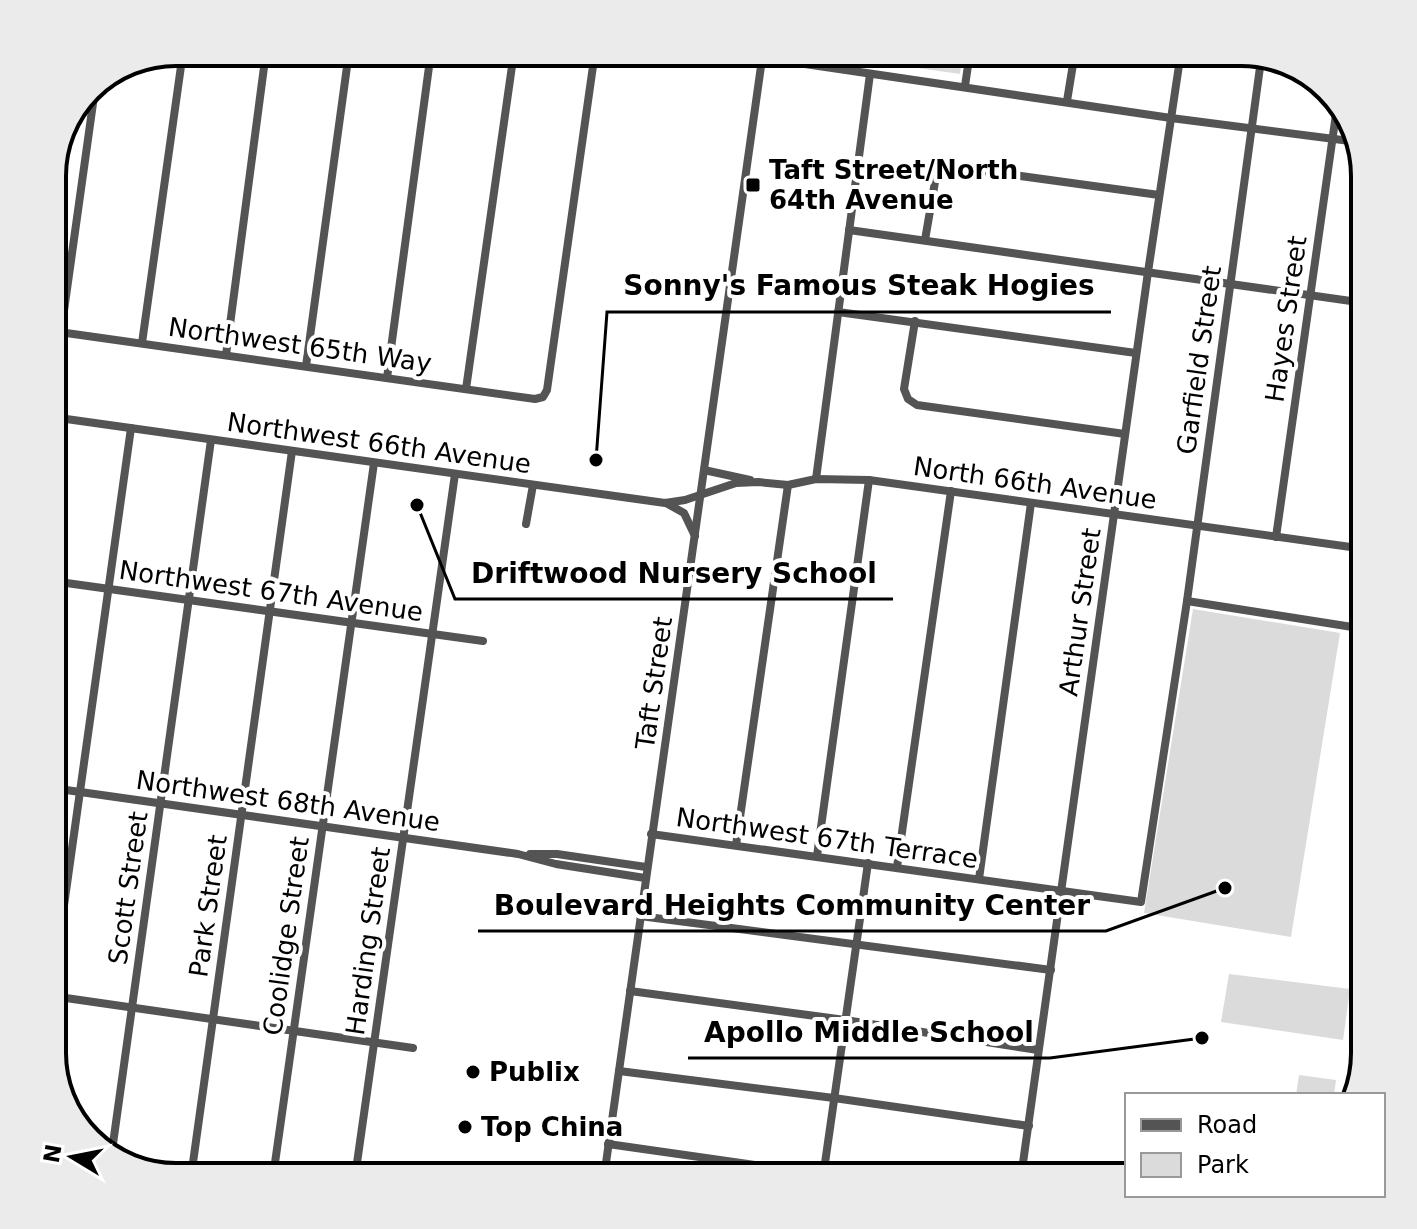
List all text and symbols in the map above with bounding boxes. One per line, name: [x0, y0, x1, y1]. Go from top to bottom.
place label: Taft Street/North 64th Avenue: [769, 155, 1018, 215]
marker: Taft Street/North 64th Avenue: [744, 176, 762, 194]
street label: Hayes Street: [1259, 234, 1313, 404]
callout: Sonny's Famous Steak Hogies: [607, 260, 1111, 312]
street label: Garfield Street: [1171, 264, 1227, 456]
text: Sonny's Famous Steak Hogies: [623, 269, 1095, 302]
street label: Northwest 65th Way: [167, 312, 433, 378]
street label: Northwest 66th Avenue: [225, 407, 533, 479]
street label: North 66th Avenue: [911, 451, 1159, 515]
street label: Arthur Street: [1053, 526, 1107, 698]
callout: Driftwood Nursery School: [455, 547, 893, 599]
street label: Northwest 67th Avenue: [117, 555, 425, 627]
text: Driftwood Nursery School: [471, 557, 877, 590]
street label: Taft Street: [630, 615, 678, 752]
street label: Northwest 68th Avenue: [134, 765, 442, 837]
street label: Northwest 67th Terrace: [674, 802, 980, 874]
street label: Scott Street: [102, 809, 154, 967]
street label: Park Street: [183, 833, 233, 979]
street label: Coolidge Street: [257, 835, 315, 1037]
street label: Harding Street: [340, 845, 396, 1037]
callout: Boulevard Heights Community Center: [478, 879, 1106, 931]
text: Boulevard Heights Community Center: [494, 889, 1090, 922]
callout: Apollo Middle School: [688, 1006, 1050, 1058]
text: Apollo Middle School: [704, 1016, 1034, 1049]
place label: Publix: [489, 1057, 580, 1087]
marker: Publix: [464, 1063, 482, 1081]
legend: [1125, 1093, 1385, 1197]
text: Road: [1197, 1111, 1257, 1139]
place label: Top China: [481, 1112, 623, 1142]
north arrow: [32, 1117, 112, 1197]
marker: Top China: [456, 1118, 474, 1136]
text: N: [39, 1142, 67, 1165]
text: Park: [1197, 1151, 1249, 1179]

